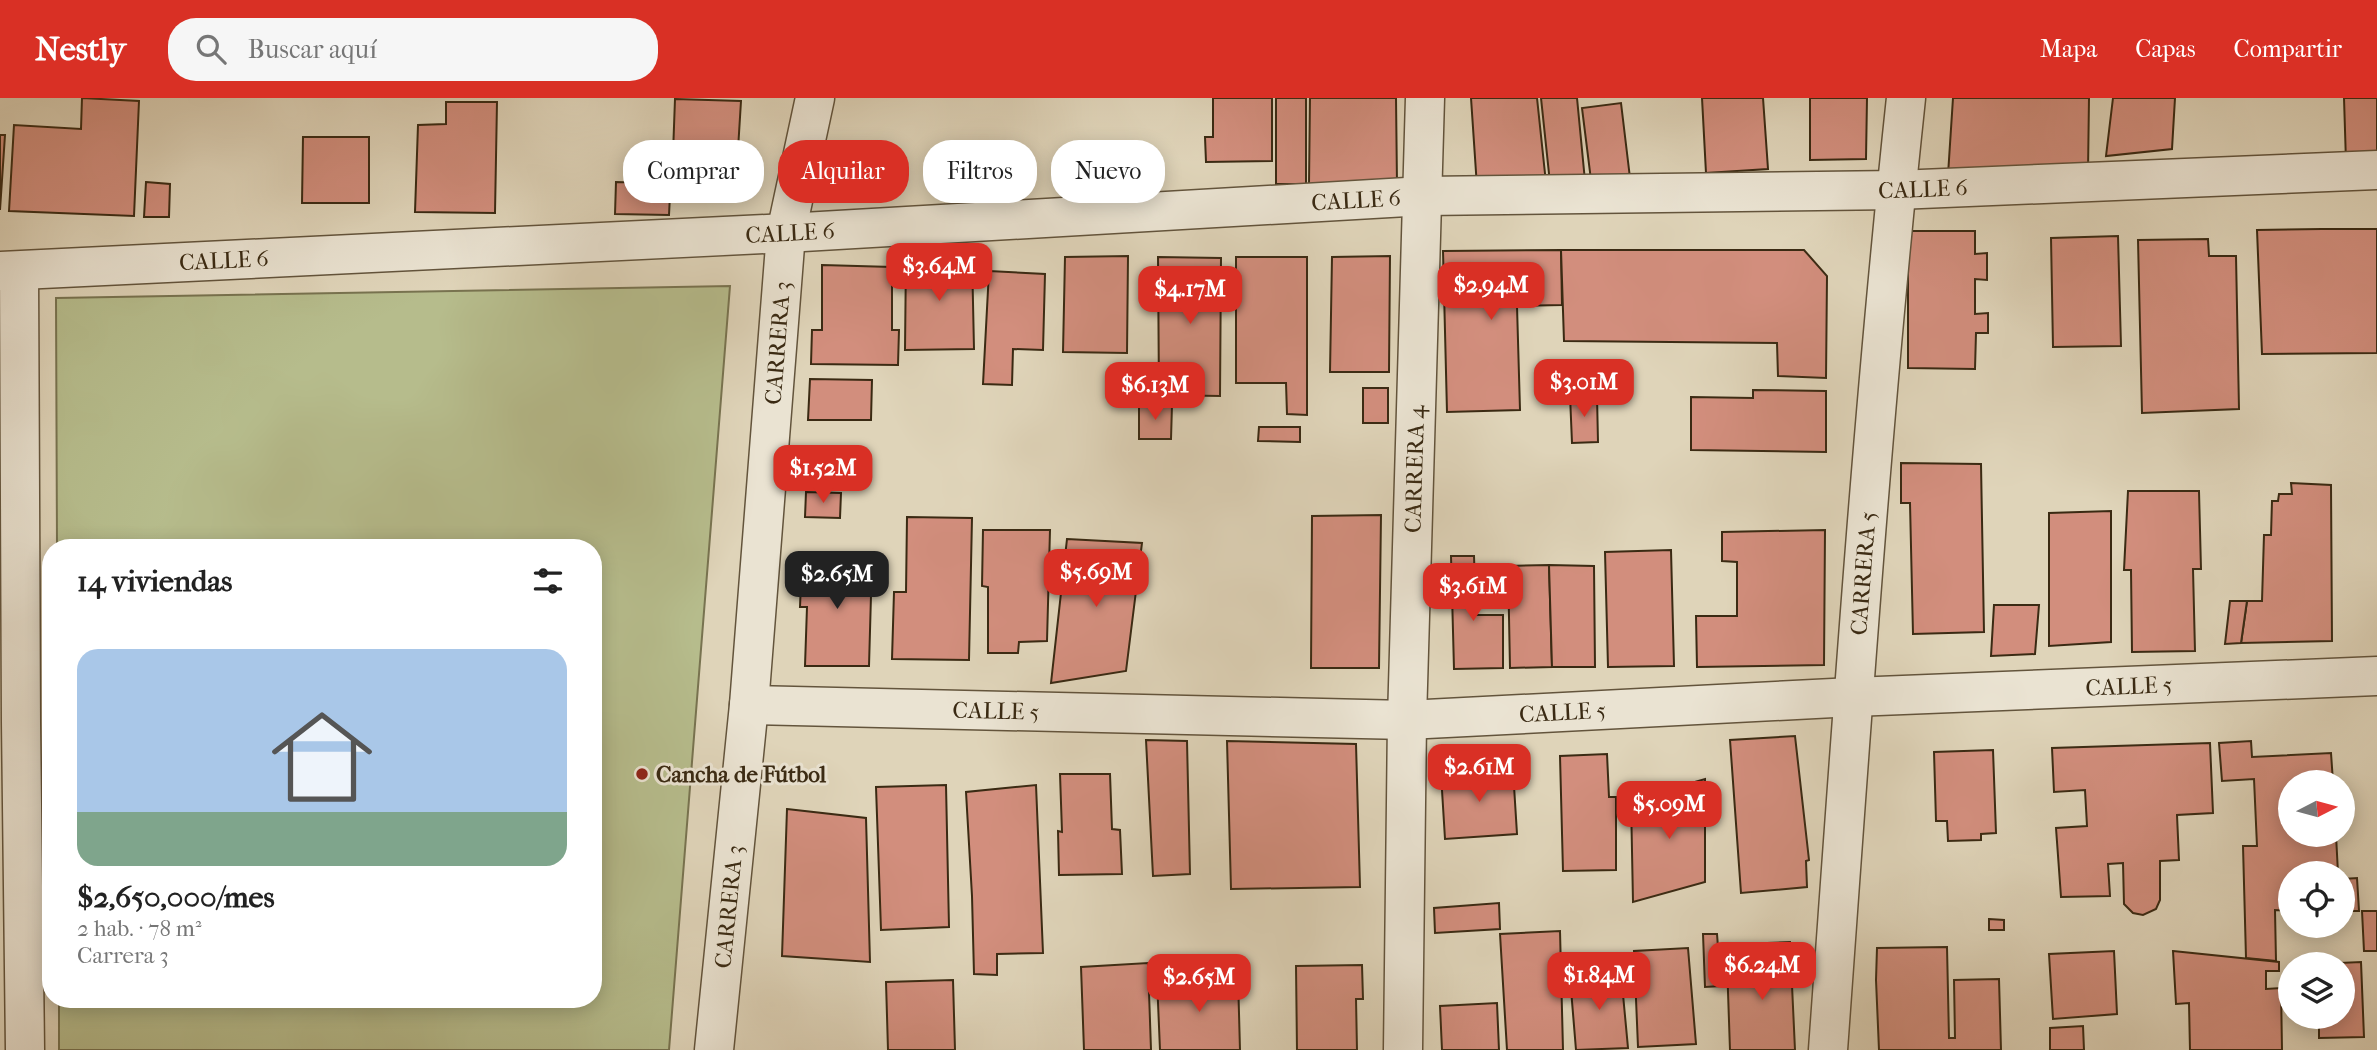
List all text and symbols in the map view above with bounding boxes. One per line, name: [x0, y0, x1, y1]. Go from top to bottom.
search box: [168, 18, 658, 81]
text: Nestly: [35, 30, 126, 69]
icon: search: [192, 30, 230, 68]
text: Buscar aquí: [248, 34, 377, 65]
text: Mapa: [2040, 35, 2097, 63]
text: Capas: [2135, 35, 2196, 63]
text: Compartir: [2234, 35, 2342, 63]
chip: Comprar: [623, 140, 764, 203]
chip: Alquilar: [778, 140, 909, 203]
chip: Filtros: [923, 140, 1037, 203]
chip: Nuevo: [1051, 140, 1165, 203]
street label: CALLE 6: [1878, 174, 1969, 204]
street label: CALLE 6: [1311, 184, 1402, 216]
street label: CALLE 6: [745, 217, 836, 248]
pin: $3.64M: [882, 244, 996, 303]
street label: CALLE 6: [178, 245, 270, 276]
text: $3.64M: [902, 252, 976, 279]
pin: $2.94M: [1434, 262, 1548, 322]
pin: $4.17M: [1133, 266, 1247, 326]
text: $2.94M: [1453, 271, 1529, 298]
text: $4.17M: [1154, 275, 1226, 302]
street label: CARRERA 3: [759, 280, 796, 406]
pin: $3.01M: [1527, 360, 1641, 419]
pin: $6.13M: [1098, 362, 1212, 422]
text: $3.01M: [1550, 368, 1618, 395]
text: $6.13M: [1121, 371, 1189, 398]
street label: CARRERA 4: [1399, 403, 1430, 533]
pin: $1.52M: [766, 446, 880, 505]
text: $1.52M: [789, 454, 857, 481]
street label: CARRERA 5: [1845, 510, 1881, 636]
pin: $5.69M: [1039, 550, 1153, 609]
pin: $2.65M: [780, 552, 894, 611]
text: $5.69M: [1060, 558, 1132, 585]
text: $2.65M: [801, 560, 873, 587]
icon: filters: [529, 562, 567, 600]
text: 14 viviendas: [77, 564, 232, 599]
pin: $3.61M: [1416, 564, 1530, 623]
text: $3.61M: [1439, 572, 1507, 599]
street label: CALLE 5: [2085, 671, 2173, 701]
icon: home: [259, 694, 385, 820]
street label: CALLE 5: [952, 696, 1040, 725]
street label: CALLE 5: [1518, 696, 1607, 728]
pin: $2.61M: [1422, 744, 1536, 804]
text: $2.61M: [1444, 753, 1514, 780]
place label: Cancha de Fútbol: [656, 761, 827, 788]
marker: Cancha de Fútbol: [634, 766, 650, 782]
north arrow: [2278, 770, 2356, 847]
map controls: [2278, 770, 2355, 1029]
pin: $5.09M: [1612, 782, 1726, 841]
text: $5.09M: [1633, 790, 1705, 817]
street label: CARRERA 3: [709, 844, 748, 970]
button: locate: [2278, 861, 2355, 938]
text: $2,650,000/mes: [77, 880, 275, 915]
text: 2 hab. · 78 m²: [77, 915, 201, 942]
text: Carrera 3: [77, 942, 169, 969]
pin: $6.24M: [1705, 942, 1819, 1002]
text: $6.24M: [1724, 951, 1800, 978]
button: layers: [2278, 952, 2355, 1029]
pin: $1.84M: [1542, 953, 1656, 1012]
pin: $2.65M: [1142, 954, 1256, 1014]
text: $1.84M: [1563, 961, 1635, 988]
text: $2.65M: [1163, 963, 1235, 990]

